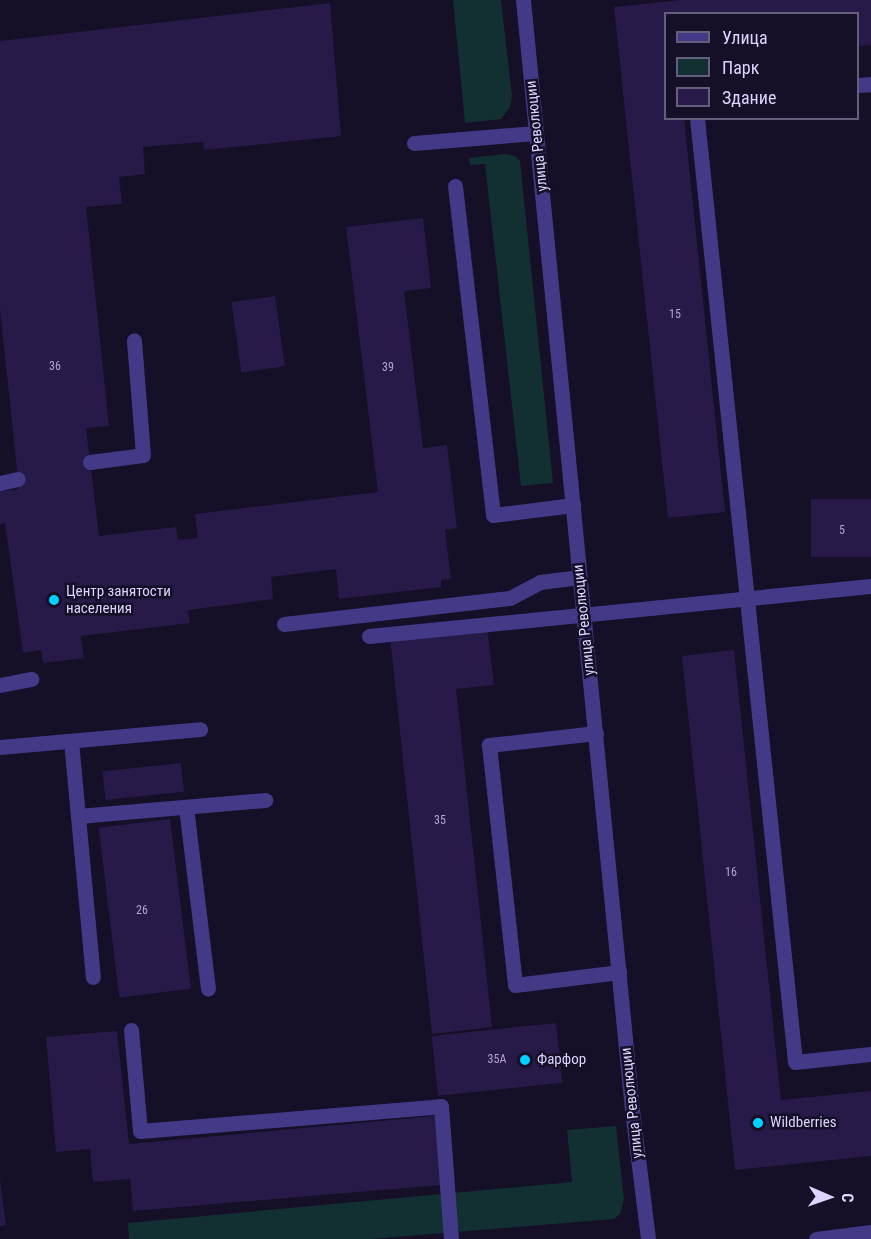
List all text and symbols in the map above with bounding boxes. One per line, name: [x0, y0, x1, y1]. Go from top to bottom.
legend: [664, 12, 859, 120]
text: Улица: [722, 27, 768, 48]
text: Парк: [722, 57, 759, 78]
street label: улица Революции: [522, 80, 552, 192]
text: Здание: [722, 87, 776, 108]
house number: 15: [669, 308, 681, 322]
house number: 36: [49, 360, 61, 374]
house number: 39: [382, 361, 394, 375]
house number: 5: [839, 524, 845, 538]
street label: улица Революции: [569, 564, 599, 676]
place label: Центр занятости населения: [66, 582, 171, 617]
marker: Центр занятости населения: [47, 593, 61, 607]
house number: 35: [434, 814, 446, 828]
house number: 16: [725, 866, 737, 880]
house number: 26: [136, 904, 148, 918]
street label: улица Революции: [617, 1047, 647, 1159]
place label: Фарфор: [537, 1051, 586, 1069]
house number: 35А: [488, 1053, 506, 1067]
marker: Фарфор: [518, 1053, 532, 1067]
place label: Wildberries: [770, 1114, 837, 1132]
marker: Wildberries: [751, 1116, 765, 1130]
north arrow: [799, 1167, 859, 1227]
text: С: [838, 1193, 857, 1203]

